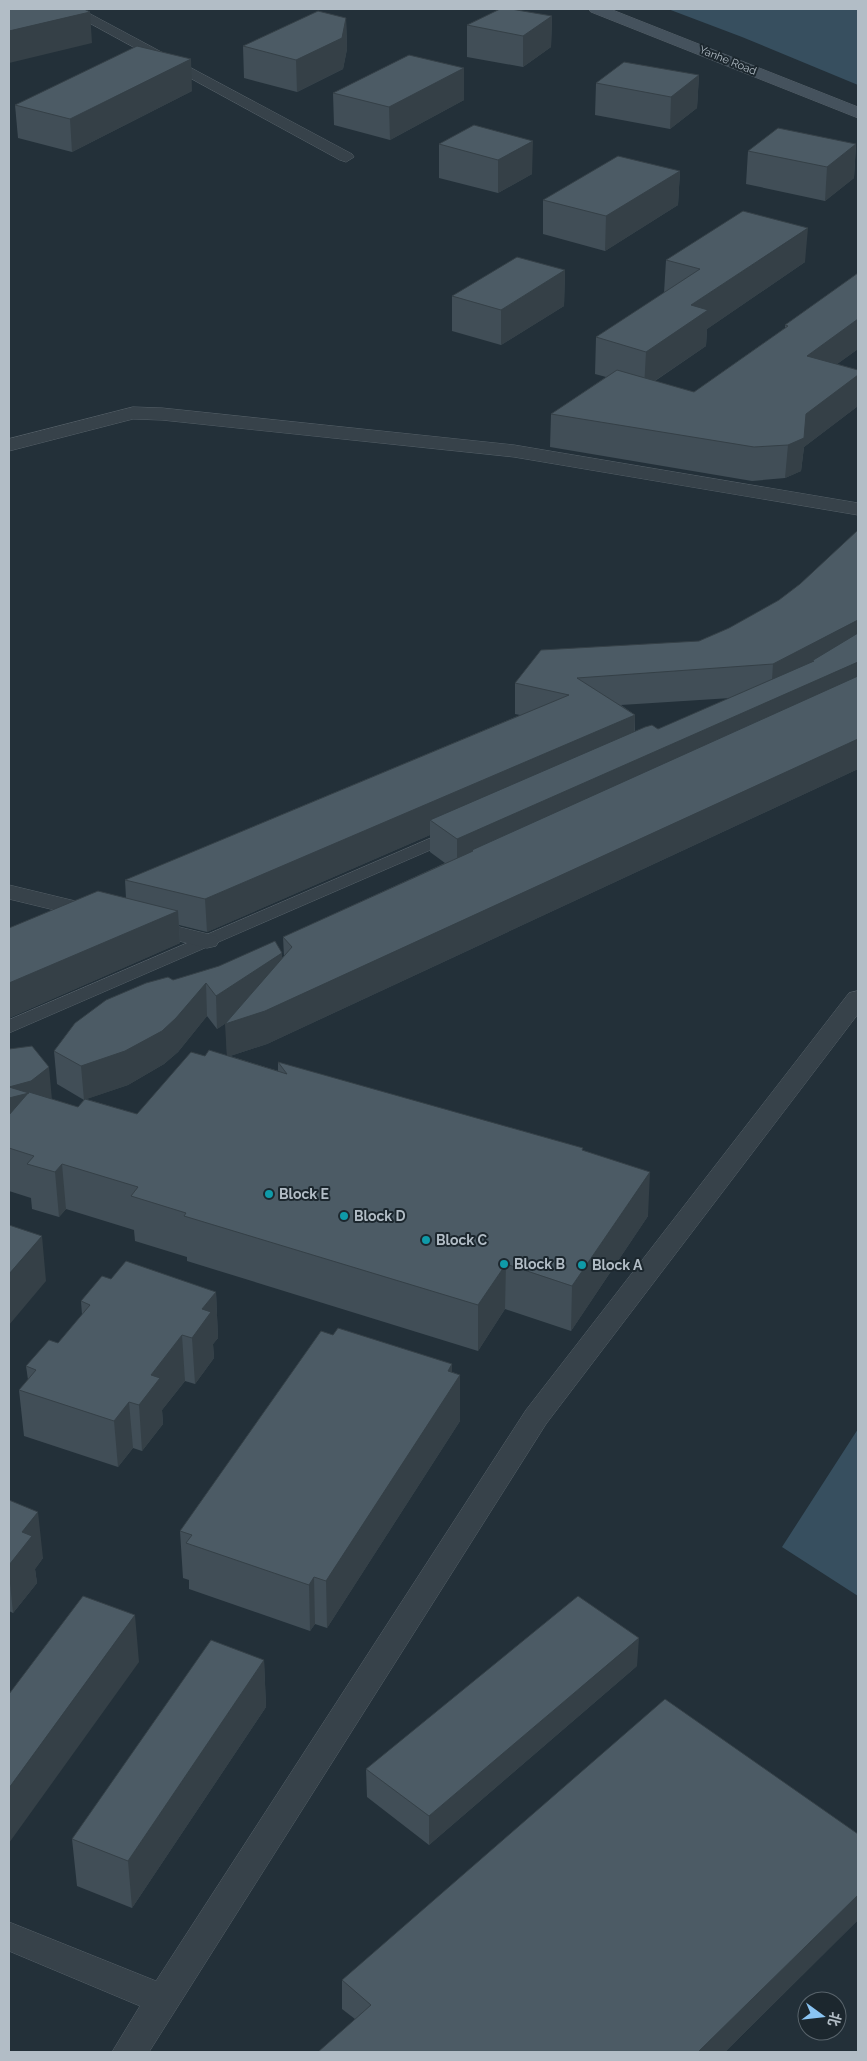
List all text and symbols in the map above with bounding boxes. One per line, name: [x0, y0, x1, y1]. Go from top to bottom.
street label: Yanhe Road: [697, 43, 759, 78]
place label: Block E: [279, 1186, 329, 1202]
marker: Block E: [263, 1188, 275, 1200]
place label: Block D: [354, 1208, 406, 1224]
marker: Block D: [338, 1210, 350, 1222]
place label: Block C: [436, 1232, 488, 1248]
marker: Block C: [420, 1234, 432, 1246]
place label: Block B: [514, 1256, 566, 1272]
place label: Block A: [592, 1257, 643, 1273]
marker: Block B: [498, 1258, 510, 1270]
marker: Block A: [576, 1259, 588, 1271]
north arrow: [797, 1991, 847, 2041]
text: 北: [825, 2011, 844, 2028]

